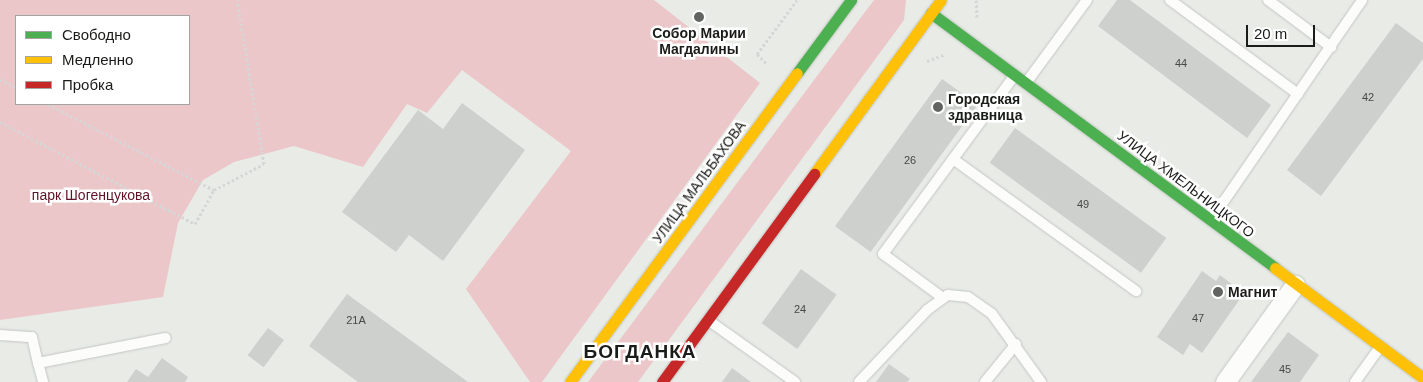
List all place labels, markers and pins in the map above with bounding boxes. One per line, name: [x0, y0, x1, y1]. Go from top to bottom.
marker: Собор Марии Магдалины: [693, 11, 705, 23]
place label: Собор Марии Магдалины: [652, 25, 746, 58]
place label: Городская здравница: [948, 91, 1022, 124]
marker: Городская здравница: [932, 101, 944, 113]
place label: Магнит: [1228, 284, 1277, 300]
marker: Магнит: [1212, 286, 1224, 298]

